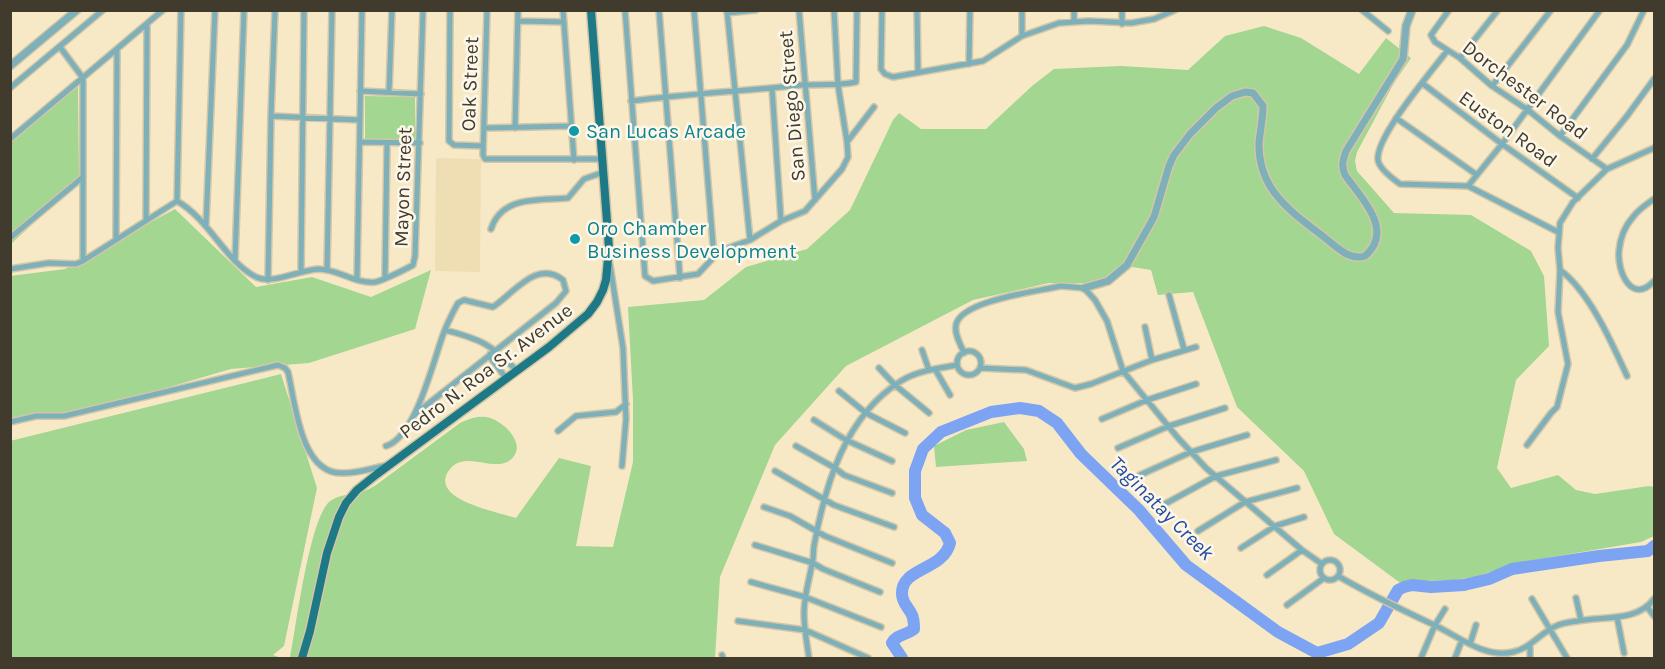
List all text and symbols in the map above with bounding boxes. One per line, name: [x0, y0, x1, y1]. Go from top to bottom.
street label: San Diego Street: [774, 29, 810, 182]
street label: Oak Street: [457, 36, 483, 132]
street label: Dorchester Road: [1458, 36, 1592, 144]
street label: Euston Road: [1455, 86, 1561, 172]
place label: San Lucas Arcade: [586, 120, 746, 143]
marker: San Lucas Arcade: [567, 124, 581, 138]
street label: Mayon Street: [389, 126, 417, 247]
place label: Oro Chamber Business Development: [587, 217, 797, 263]
marker: Oro Chamber Business Development: [568, 232, 582, 246]
street label: Pedro N. Roa Sr. Avenue: [395, 298, 577, 444]
water label: Taginatay Creek: [1105, 451, 1219, 565]

